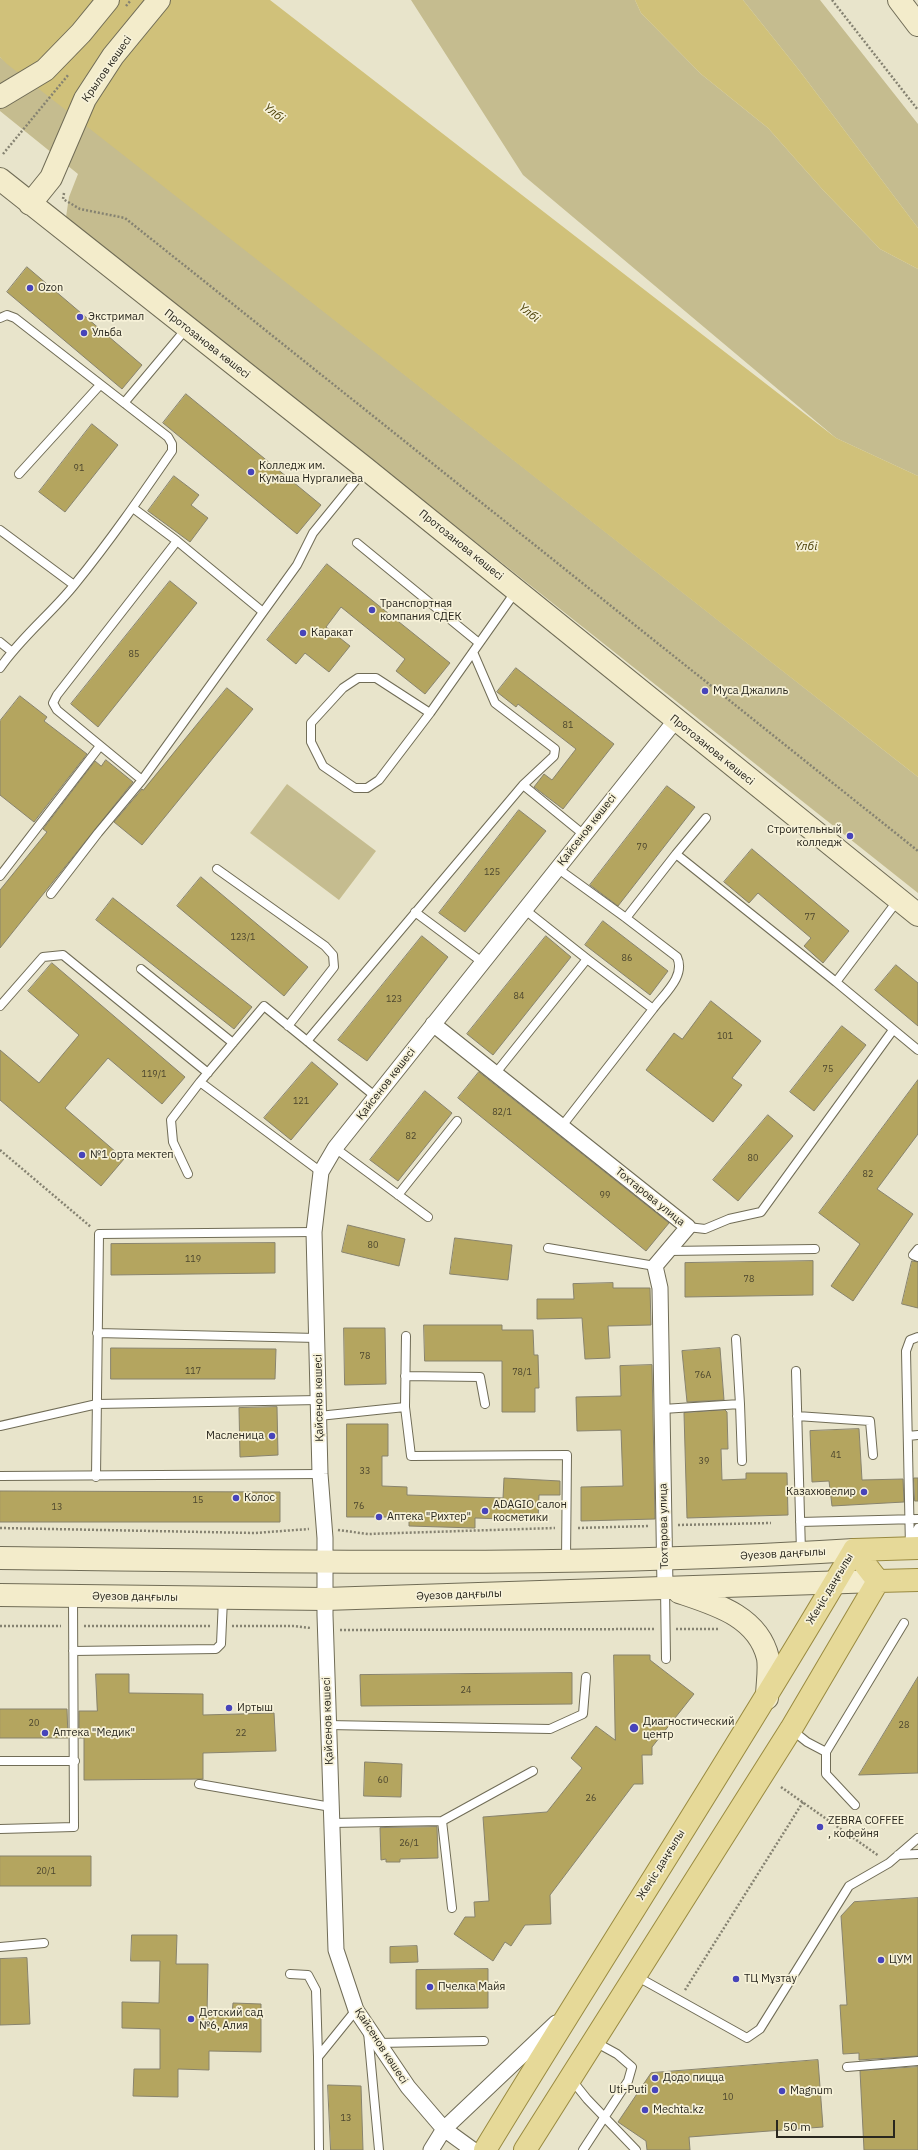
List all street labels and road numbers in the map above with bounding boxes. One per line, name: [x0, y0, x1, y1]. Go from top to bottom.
street label: Крылов көшесі: [79, 33, 135, 105]
street label: Протозанова көшесі: [162, 307, 252, 381]
street label: Протозанова көшесі: [416, 507, 506, 583]
street label: Протозанова көшесі: [667, 712, 757, 788]
street label: Қайсенов көшесі: [555, 791, 619, 869]
street label: Қайсенов көшесі: [354, 1045, 418, 1123]
street label: Тохтарова улица: [613, 1165, 687, 1229]
street label: Қайсенов көшесі: [312, 1354, 326, 1442]
street label: Тохтарова улица: [657, 1483, 671, 1569]
street label: Әуезов даңғылы: [740, 1545, 826, 1563]
street label: Жеңіс даңғылы: [804, 1551, 856, 1627]
street label: Әуезов даңғылы: [416, 1587, 502, 1603]
street label: Әуезов даңғылы: [92, 1590, 178, 1604]
street label: Қайсенов көшесі: [320, 1677, 336, 1765]
street label: Жеңіс даңғылы: [634, 1827, 688, 1903]
street label: Қайсенов көшесі: [352, 2006, 410, 2086]

